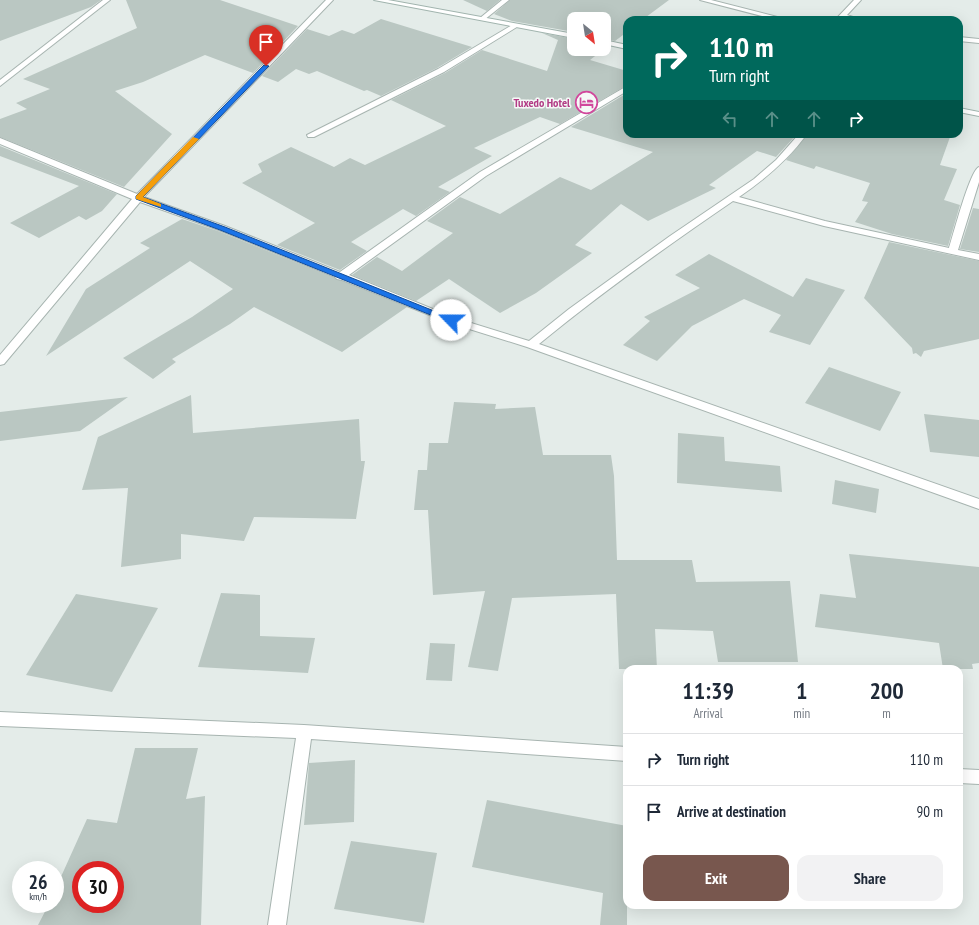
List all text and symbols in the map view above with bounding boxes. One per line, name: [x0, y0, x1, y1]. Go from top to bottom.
north arrow: [567, 12, 611, 56]
map controls: [567, 12, 611, 56]
pin: [249, 25, 283, 66]
text: 110 m: [709, 28, 773, 65]
icon: arrive: [255, 31, 277, 53]
icon: right: [643, 32, 695, 84]
text: Turn right: [709, 64, 769, 87]
hotel icon: Tuxedo Hotel: [573, 89, 599, 115]
place label: Tuxedo Hotel: [513, 95, 570, 110]
icon: left: [719, 108, 741, 130]
icon: ahead: [761, 108, 783, 130]
icon: ahead: [803, 108, 825, 130]
icon: right: [845, 108, 867, 130]
position arrow: [430, 299, 472, 341]
text: 11:39: [682, 675, 734, 706]
text: 1: [796, 675, 807, 706]
text: 200: [869, 675, 904, 706]
text: Arrival: [693, 705, 723, 722]
text: min: [793, 705, 810, 722]
text: m: [882, 705, 891, 722]
icon: right: [643, 749, 665, 771]
text: Turn right: [677, 750, 729, 769]
text: 110 m: [910, 750, 943, 769]
icon: arrive: [643, 801, 665, 823]
text: Arrive at destination: [677, 802, 786, 821]
text: 90 m: [917, 802, 943, 821]
button: Exit: [643, 855, 789, 901]
button: Share: [797, 855, 943, 901]
speed limit sign: 30: [72, 861, 124, 913]
text: 26: [28, 869, 48, 895]
text: km/h: [29, 890, 47, 903]

